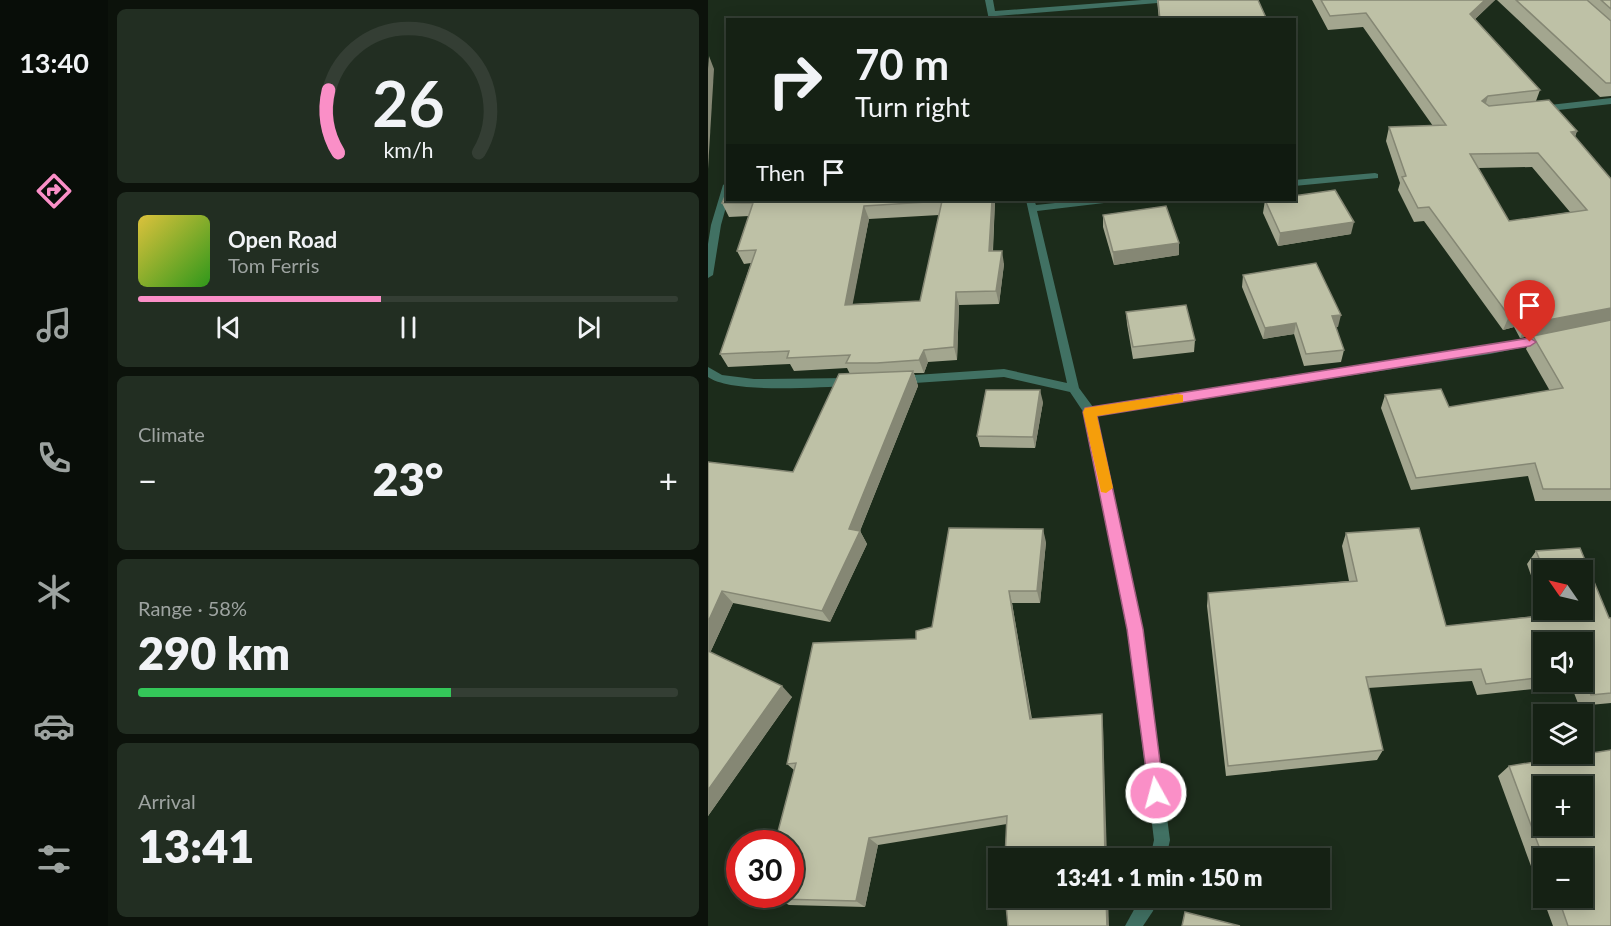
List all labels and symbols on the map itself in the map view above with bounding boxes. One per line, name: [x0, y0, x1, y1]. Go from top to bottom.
pin: [1504, 280, 1555, 342]
north arrow: [1533, 560, 1593, 620]
position arrow: [1124, 761, 1188, 825]
speed limit sign: 30: [726, 830, 804, 908]

